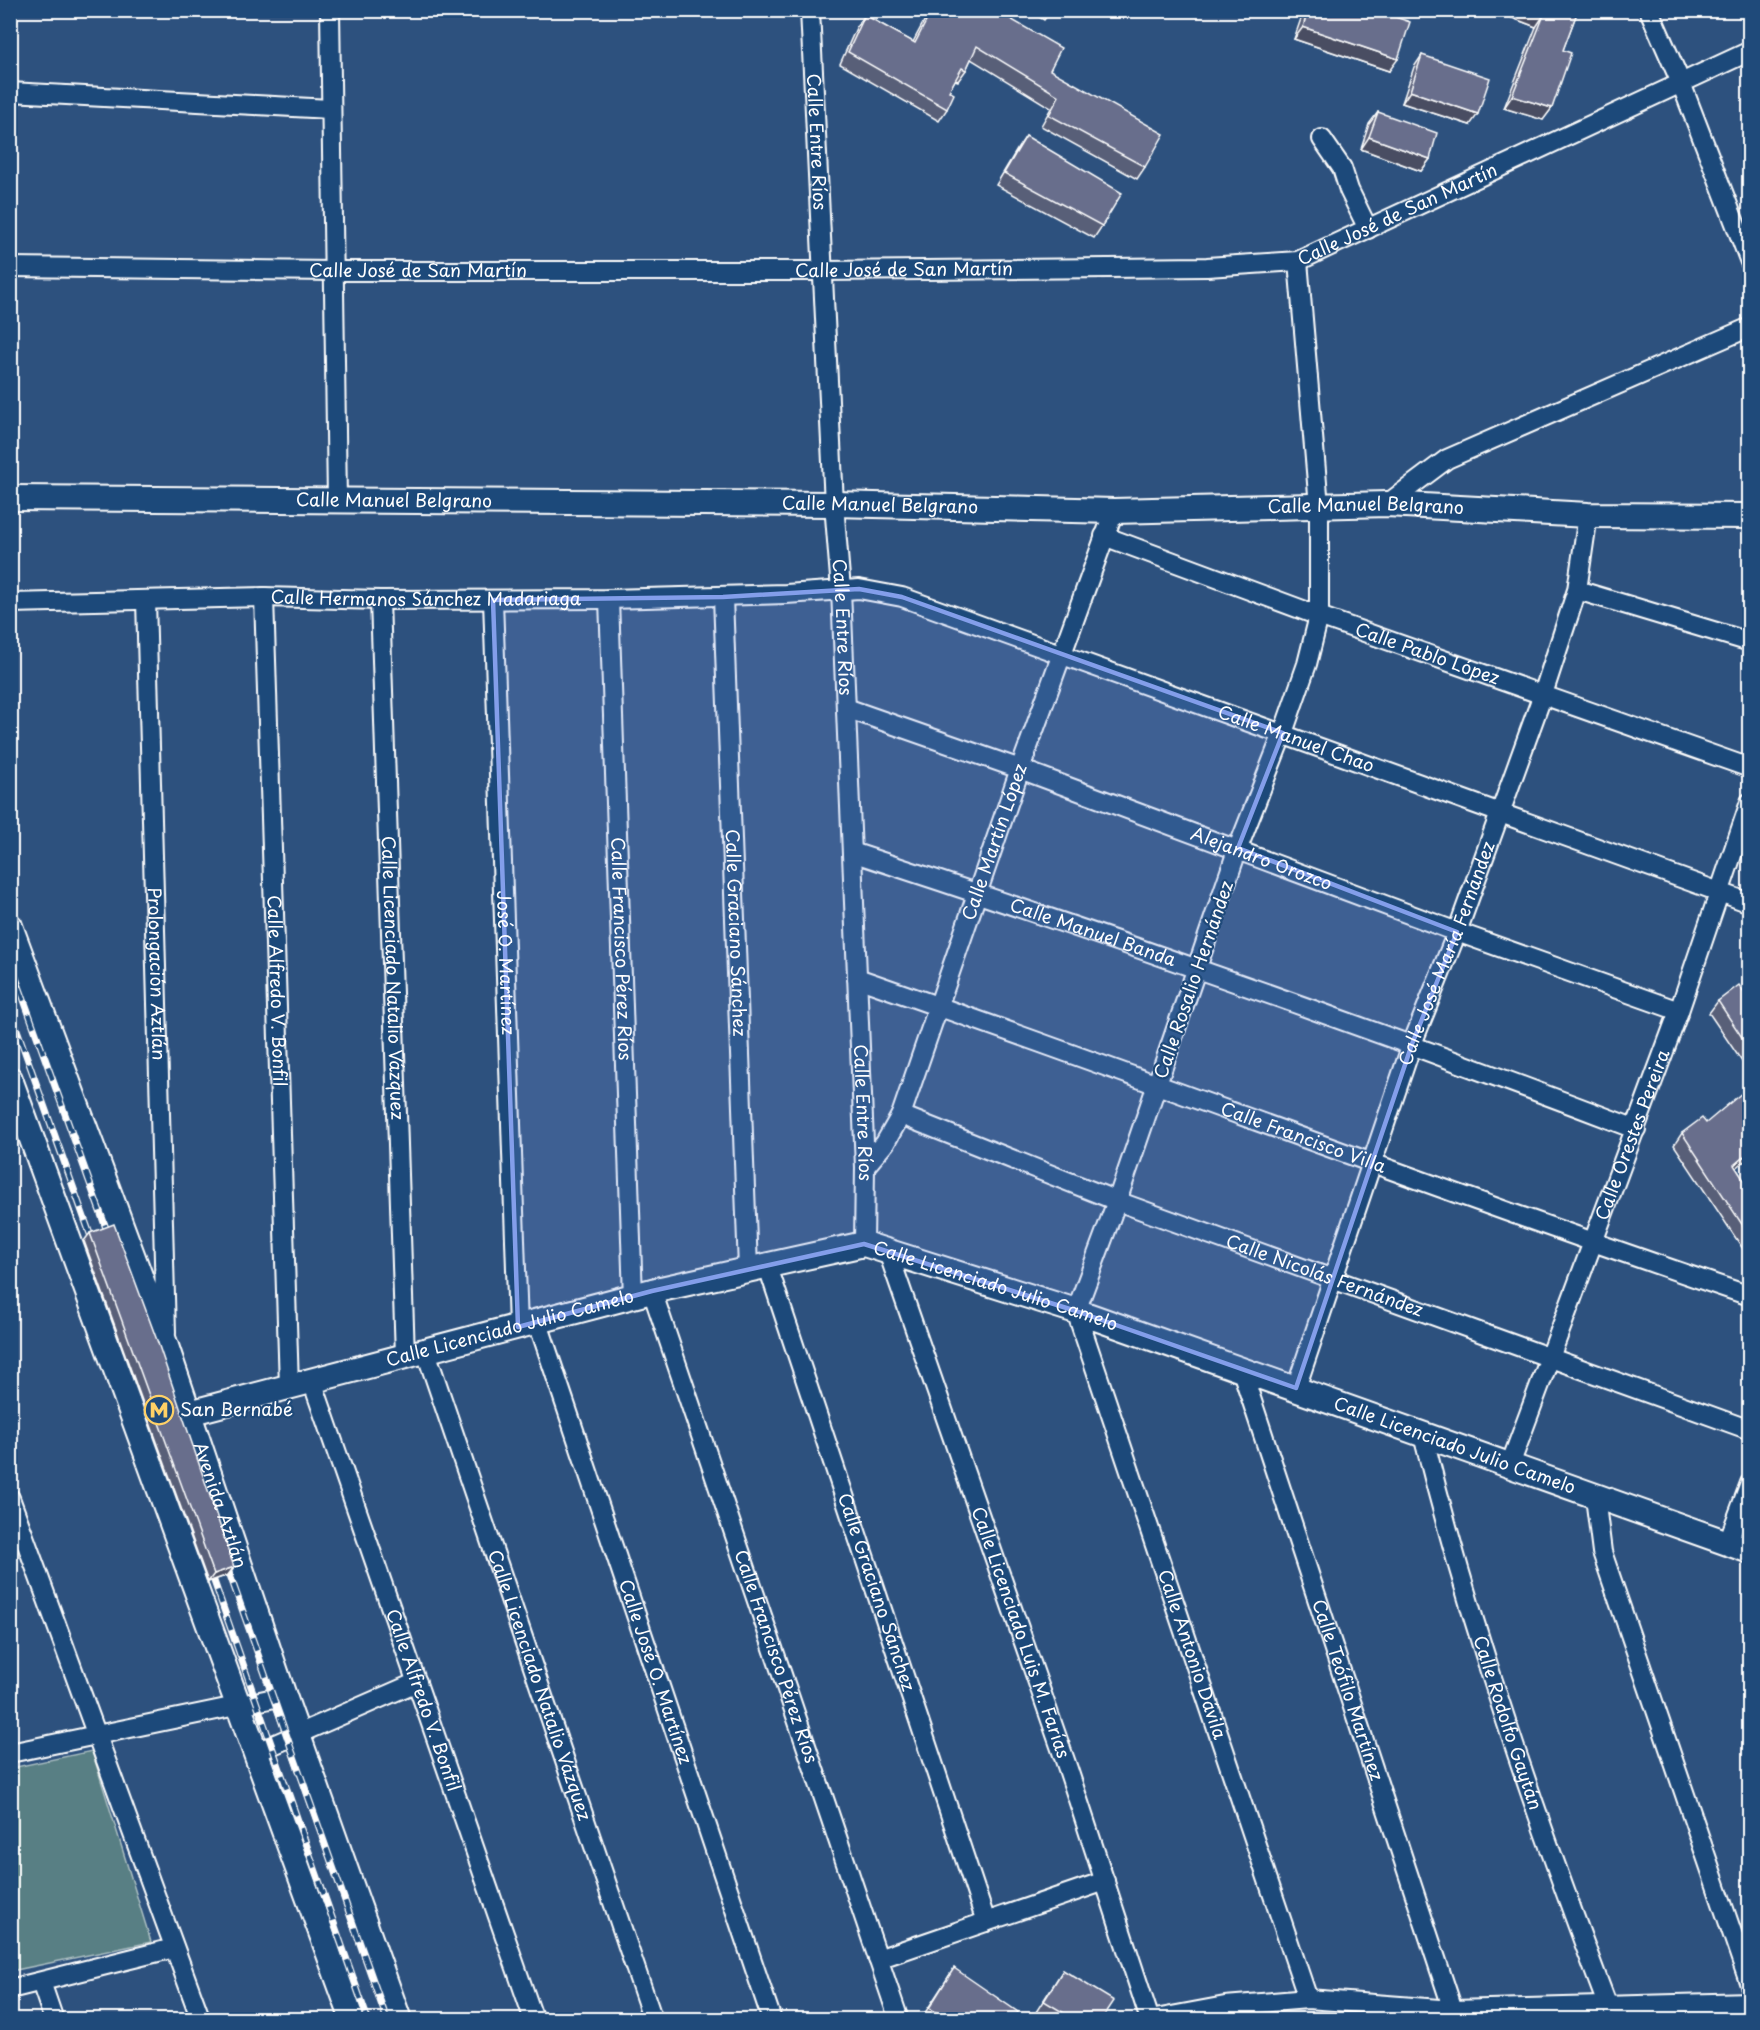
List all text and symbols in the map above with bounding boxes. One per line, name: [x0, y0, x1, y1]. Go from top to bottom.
street label: Calle Entre Ríos: [801, 73, 835, 211]
street label: Calle José de San Martín: [1292, 155, 1501, 272]
street label: Calle José de San Martín: [795, 254, 1013, 283]
street label: Calle José de San Martín: [309, 256, 527, 283]
street label: Calle Manuel Belgrano: [296, 485, 492, 514]
street label: Calle Manuel Belgrano: [782, 489, 978, 520]
street label: Calle Manuel Belgrano: [1267, 489, 1465, 520]
street label: Calle Entre Ríos: [826, 558, 860, 696]
street label: Calle Hermanos Sánchez Madariaga: [270, 582, 582, 612]
street label: Calle Pablo López: [1352, 615, 1504, 691]
street label: Calle Manuel Chao: [1215, 697, 1379, 778]
street label: Calle Martín López: [954, 759, 1033, 924]
street label: Alejandro Orozco: [1187, 819, 1336, 896]
street label: Calle Graciano Sánchez: [720, 828, 754, 1037]
street label: Calle Licenciado Natalio Vázquez: [376, 835, 412, 1121]
street label: Calle Francisco Pérez Ríos: [605, 836, 640, 1061]
street label: Calle José María Fernández: [1391, 837, 1501, 1069]
street label: Calle Rosalio Hernández: [1146, 877, 1239, 1082]
street label: Prolongación Aztlán: [142, 887, 174, 1061]
street label: José O. Martínez: [491, 890, 523, 1036]
street label: Calle Manuel Banda: [1007, 890, 1180, 972]
street label: Calle Alfredo V. Bonfil: [261, 895, 295, 1087]
street label: Calle Entre Ríos: [848, 1044, 880, 1181]
street label: Calle Orestes Pereira: [1587, 1044, 1676, 1224]
street label: Calle Francisco Villa: [1217, 1094, 1391, 1179]
street label: Calle Nicolás Fernández: [1222, 1227, 1428, 1323]
street label: Calle Licenciado Julio Camelo: [870, 1233, 1122, 1337]
street label: Calle Licenciado Julio Camelo: [383, 1281, 637, 1373]
street label: Calle Licenciado Julio Camelo: [1330, 1389, 1580, 1500]
metro station icon: San Bernabé: [143, 1394, 175, 1426]
place label: San Bernabé: [180, 1395, 293, 1422]
street label: Avenida Aztlán: [187, 1438, 255, 1571]
street label: Calle Graciano Sánchez: [832, 1489, 923, 1695]
street label: Calle Licenciado Luis M. Farías: [966, 1502, 1078, 1761]
street label: Calle Licenciado Natalio Vázquez: [482, 1546, 599, 1824]
street label: Calle Francisco Pérez Ríos: [729, 1546, 826, 1766]
street label: Calle Antonio Dávila: [1152, 1566, 1235, 1743]
street label: Calle José O. Martínez: [613, 1575, 700, 1768]
street label: Calle Teófilo Martínez: [1306, 1595, 1391, 1784]
street label: Calle Alfredo V. Bonfil: [380, 1605, 469, 1795]
street label: Calle Rodolfo Gaytán: [1468, 1632, 1550, 1813]

